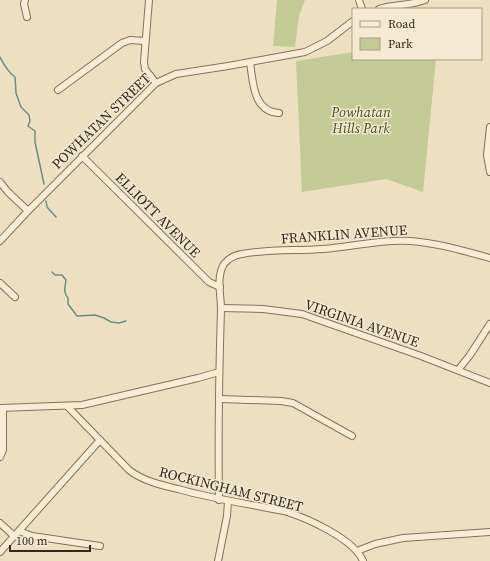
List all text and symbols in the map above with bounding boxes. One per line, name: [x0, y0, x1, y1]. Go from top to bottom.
legend: [352, 8, 482, 60]
text: Road: [388, 16, 415, 32]
text: Park: [388, 36, 413, 52]
street label: POWHATAN STREET: [47, 68, 155, 174]
park label: Powhatan Hills Park: [330, 102, 391, 138]
street label: ELLIOTT AVENUE: [111, 168, 205, 262]
street label: FRANKLIN AVENUE: [280, 220, 408, 248]
street label: VIRGINIA AVENUE: [302, 294, 422, 352]
street label: ROCKINGHAM STREET: [157, 461, 306, 517]
scale bar: [10, 527, 90, 553]
text: 100 m: [16, 533, 48, 549]

